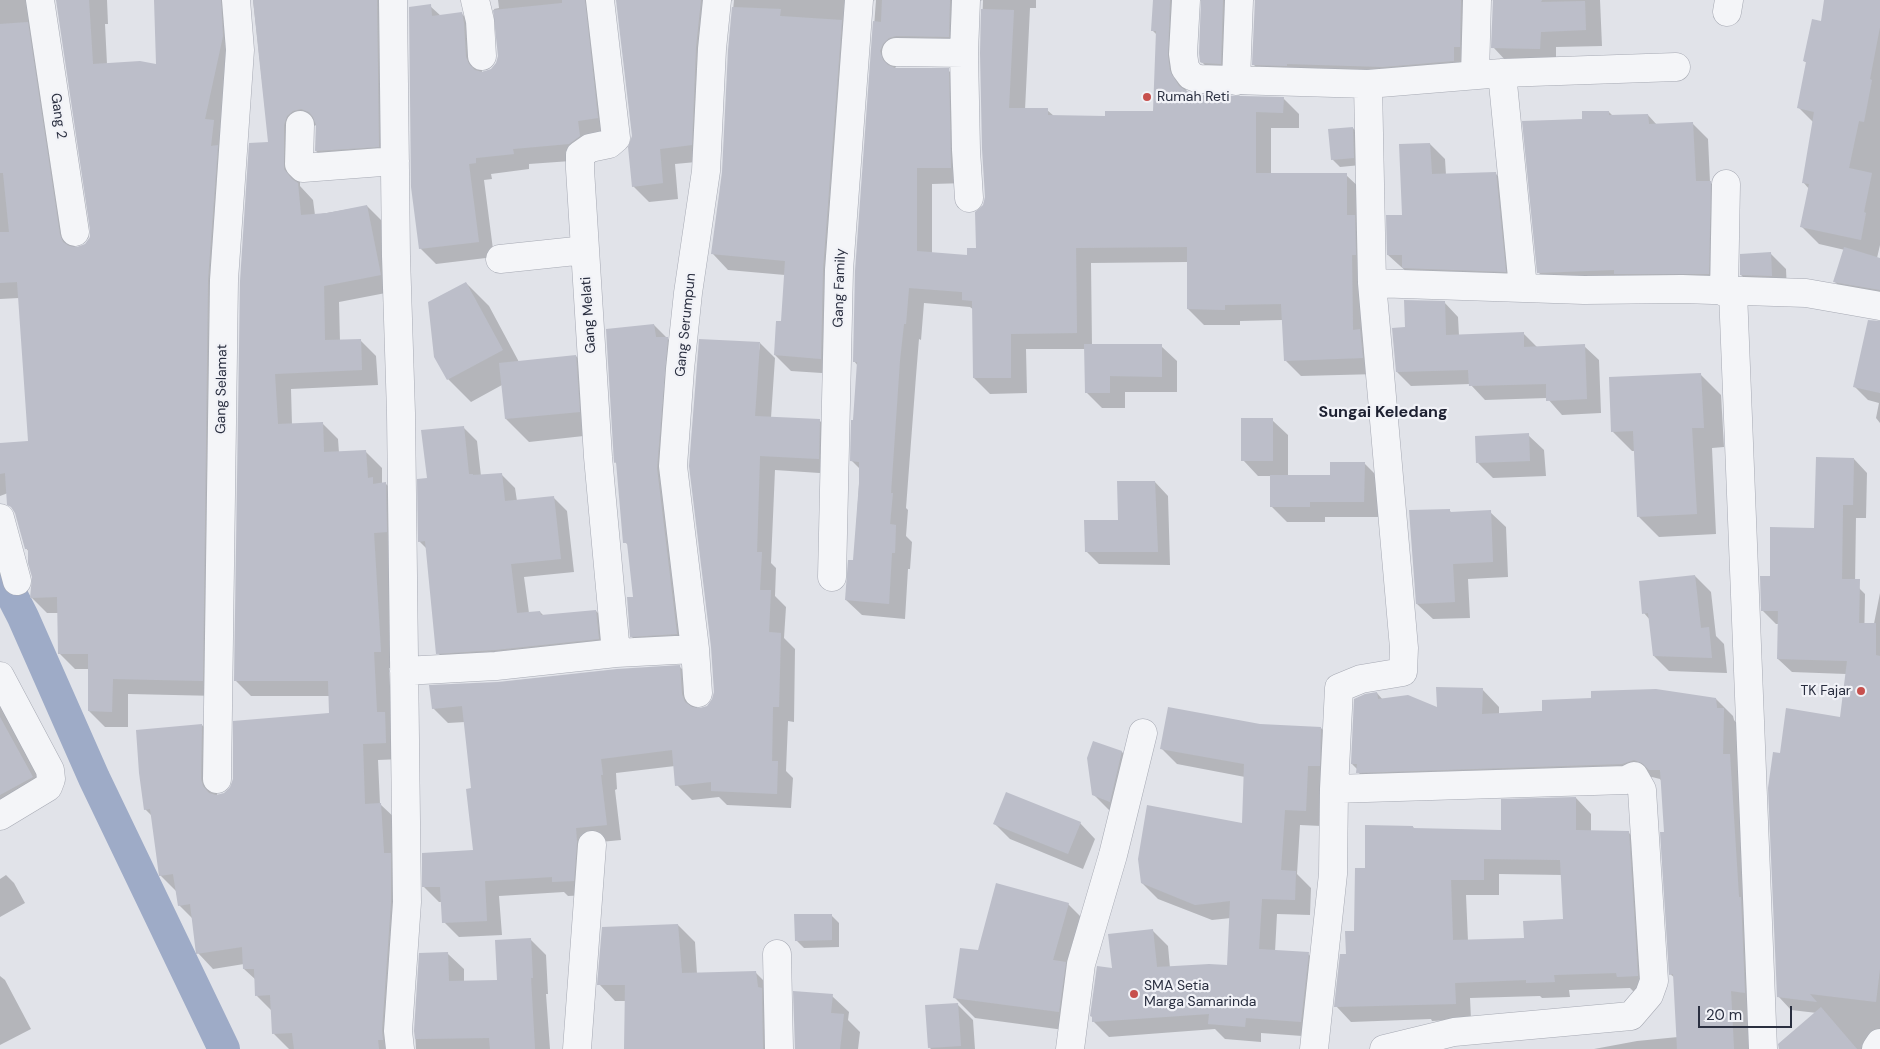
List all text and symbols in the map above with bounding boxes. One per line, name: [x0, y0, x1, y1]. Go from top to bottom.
place label: Rumah Reti: [1157, 89, 1230, 105]
marker: Rumah Reti: [1141, 91, 1153, 103]
street label: Gang 2: [46, 92, 70, 140]
street label: Gang Family: [830, 248, 850, 328]
street label: Gang Serumpun: [672, 272, 700, 378]
street label: Gang Melati: [578, 276, 600, 354]
street label: Gang Selamat: [213, 344, 231, 434]
district label: Sungai Keledang: [1318, 403, 1448, 423]
place label: TK Fajar: [1800, 683, 1851, 699]
marker: TK Fajar: [1855, 685, 1867, 697]
place label: SMA Setia Marga Samarinda: [1144, 978, 1256, 1010]
marker: SMA Setia Marga Samarinda: [1128, 988, 1140, 1000]
scale bar: [1700, 996, 1794, 1028]
text: 20 m: [1706, 1005, 1742, 1025]

